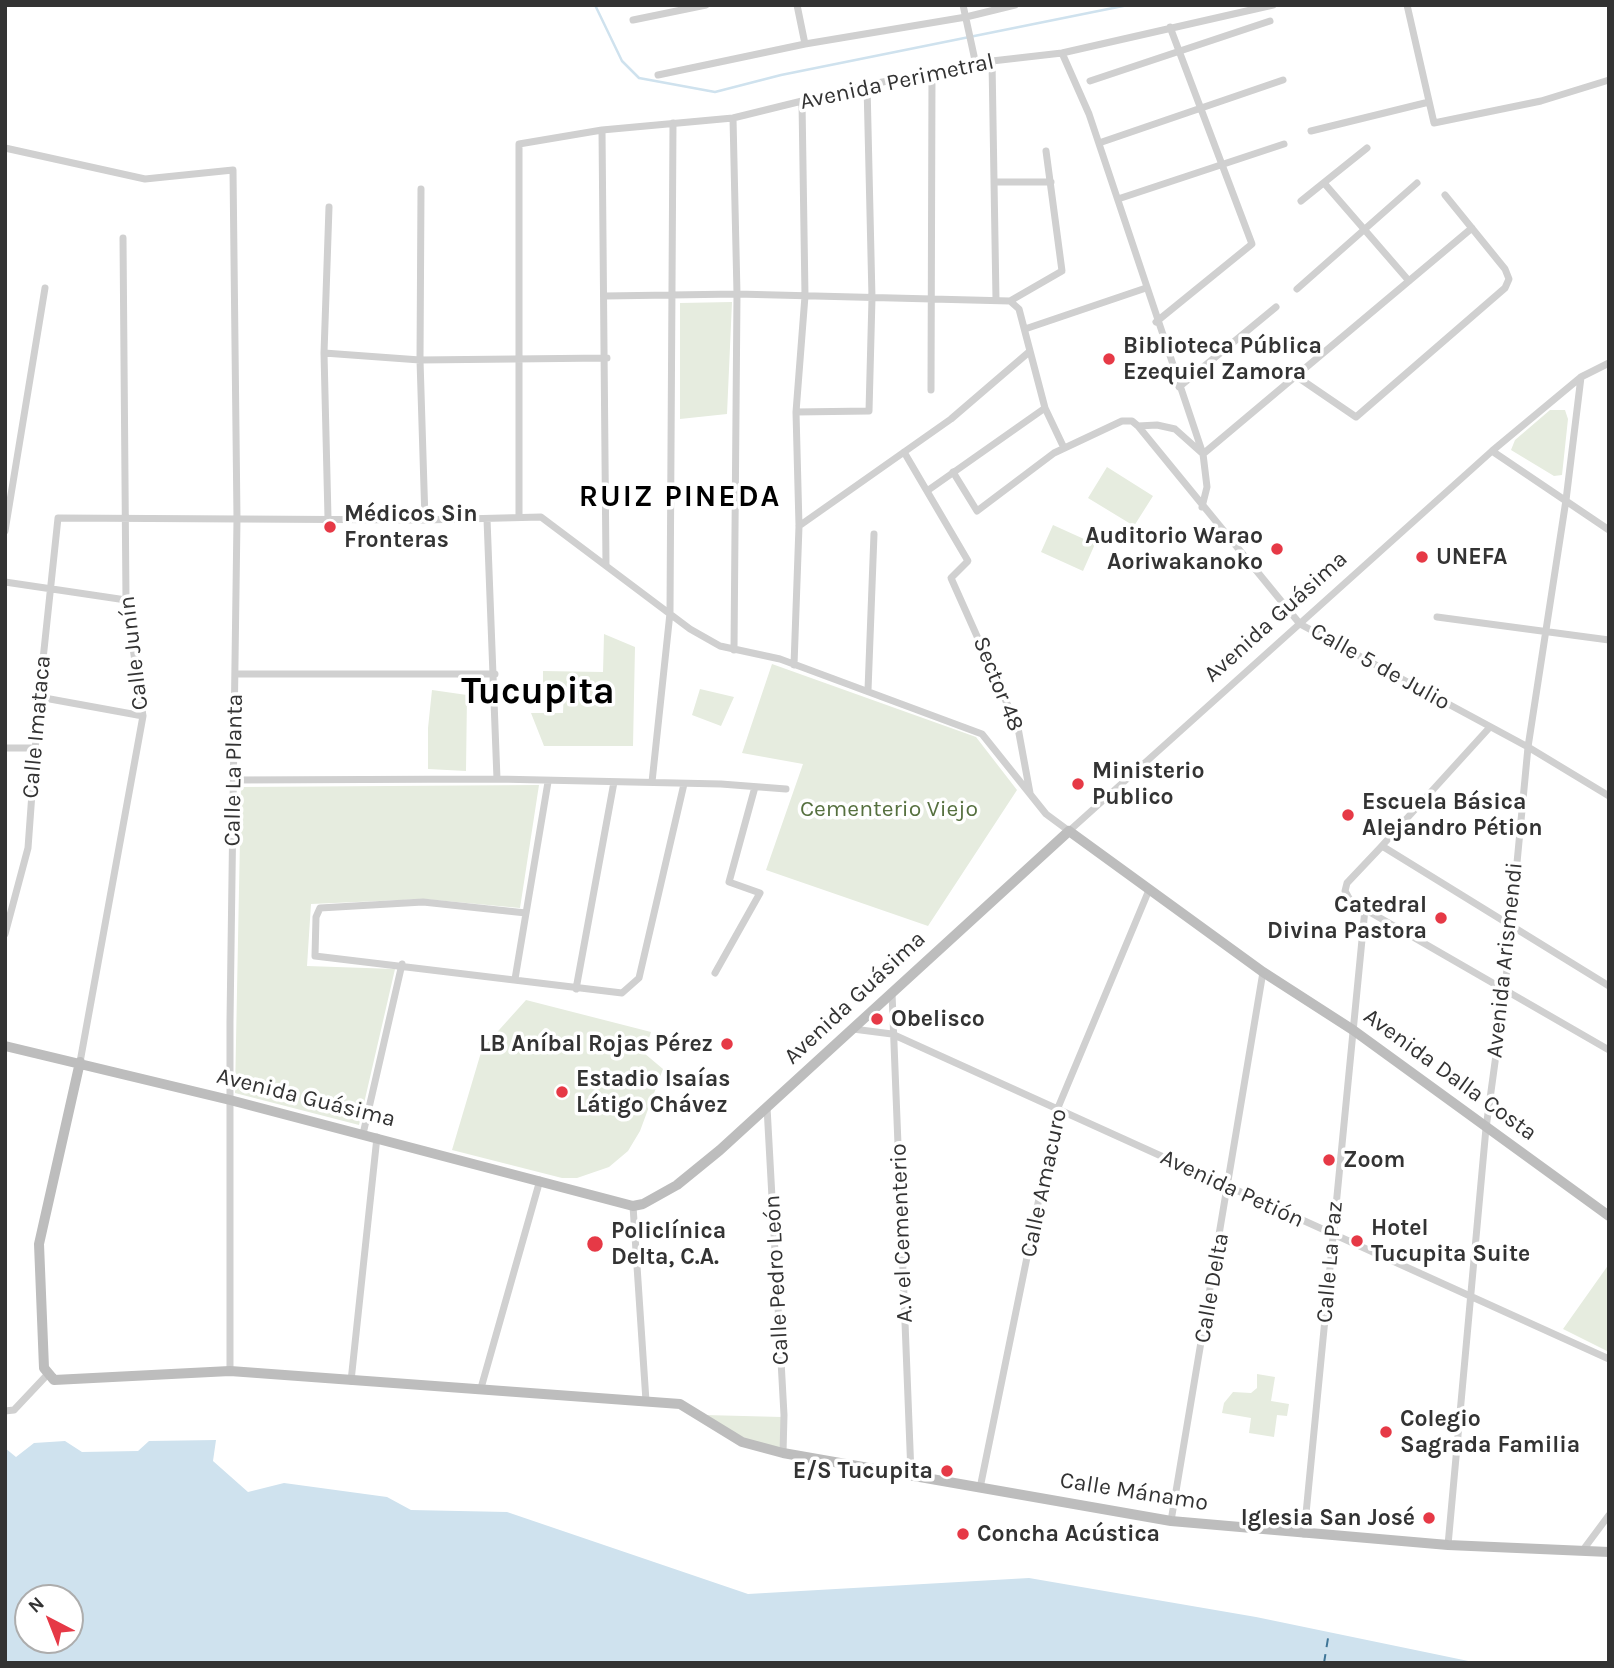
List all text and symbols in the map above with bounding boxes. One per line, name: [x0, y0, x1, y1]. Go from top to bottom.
street label: Avenida Perimetral: [797, 48, 997, 116]
place label: Biblioteca Pública Ezequiel Zamora: [1123, 332, 1322, 386]
marker: Biblioteca Pública Ezequiel Zamora: [1101, 351, 1117, 367]
district label: RUIZ PINEDA: [580, 479, 780, 515]
place label: Médicos Sin Fronteras: [344, 500, 478, 554]
marker: Médicos Sin Fronteras: [322, 519, 338, 535]
place label: Auditorio Warao Aoriwakanoko: [1085, 522, 1263, 576]
marker: Auditorio Warao Aoriwakanoko: [1269, 541, 1285, 557]
place label: UNEFA: [1436, 543, 1507, 571]
street label: Avenida Guásima: [1199, 545, 1353, 689]
marker: UNEFA: [1414, 549, 1430, 565]
street label: Calle Junín: [113, 594, 155, 712]
street label: Calle 5 de Julio: [1305, 617, 1455, 717]
street label: Sector 48: [967, 633, 1029, 735]
street label: Calle Imataca: [17, 654, 57, 800]
district label: Tucupita: [461, 670, 615, 714]
street label: Calle La Planta: [219, 693, 249, 847]
place label: Ministerio Publico: [1092, 757, 1205, 811]
marker: Ministerio Publico: [1070, 776, 1086, 792]
place label: Escuela Básica Alejandro Pétion: [1362, 788, 1543, 842]
park label: Cementerio Viejo: [800, 795, 978, 823]
marker: Escuela Básica Alejandro Pétion: [1340, 807, 1356, 823]
street label: Avenida Arismendi: [1481, 861, 1529, 1059]
place label: Catedral Divina Pastora: [1267, 891, 1427, 945]
marker: Catedral Divina Pastora: [1433, 910, 1449, 926]
street label: Avenida Guásima: [779, 925, 931, 1071]
street label: Avenida Dalla Costa: [1358, 1003, 1542, 1147]
place label: Obelisco: [891, 1005, 985, 1033]
marker: Obelisco: [869, 1011, 885, 1027]
place label: LB Aníbal Rojas Pérez: [479, 1030, 713, 1058]
marker: LB Aníbal Rojas Pérez: [719, 1036, 735, 1052]
street label: Avenida Guásima: [214, 1062, 398, 1134]
place label: Estadio Isaías Látigo Chávez: [576, 1065, 730, 1119]
marker: Estadio Isaías Látigo Chávez: [554, 1084, 570, 1100]
street label: Calle Amacuro: [1015, 1106, 1073, 1260]
street label: A.v el Cementerio: [885, 1143, 919, 1323]
street label: Avenida Petión: [1156, 1144, 1308, 1234]
place label: Zoom: [1343, 1146, 1405, 1174]
marker: Zoom: [1321, 1152, 1337, 1168]
street label: Calle Pedro León: [759, 1194, 795, 1366]
street label: Calle La Paz: [1311, 1200, 1349, 1324]
place label: Hotel Tucupita Suite: [1371, 1214, 1530, 1268]
place label: Policlínica Delta, C.A.: [611, 1217, 726, 1271]
street label: Calle Delta: [1189, 1231, 1235, 1345]
marker: Hotel Tucupita Suite: [1349, 1233, 1365, 1249]
marker: Policlínica Delta, C.A.: [585, 1234, 605, 1254]
place label: Colegio Sagrada Familia: [1400, 1405, 1580, 1459]
marker: Colegio Sagrada Familia: [1378, 1424, 1394, 1440]
place label: E/S Tucupita: [793, 1457, 933, 1485]
marker: E/S Tucupita: [939, 1463, 955, 1479]
street label: Calle Mánamo: [1058, 1467, 1210, 1517]
place label: Iglesia San José: [1241, 1504, 1415, 1532]
marker: Iglesia San José: [1421, 1510, 1437, 1526]
place label: Concha Acústica: [977, 1520, 1160, 1548]
marker: Concha Acústica: [955, 1526, 971, 1542]
north arrow: [14, 1584, 84, 1654]
text: N: [24, 1592, 49, 1618]

